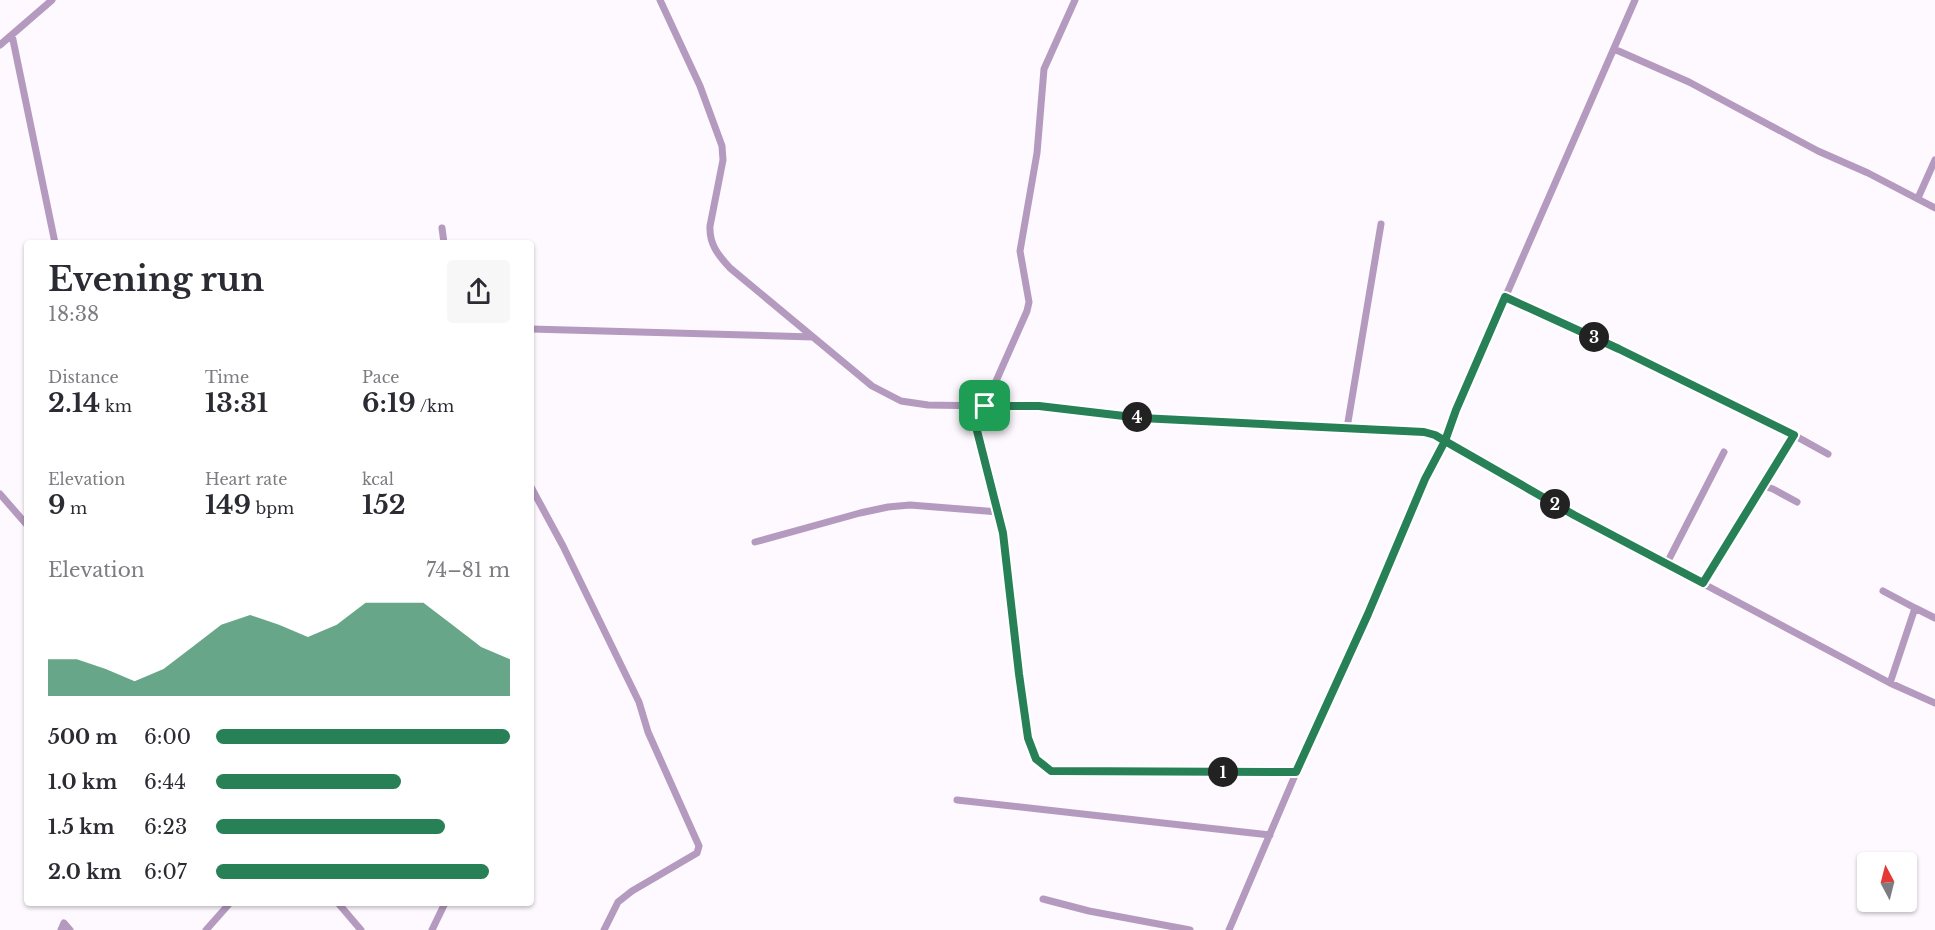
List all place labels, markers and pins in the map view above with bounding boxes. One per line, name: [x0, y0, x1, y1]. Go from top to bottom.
pin: 3: [1579, 322, 1609, 352]
pin: [959, 380, 1010, 431]
pin: 4: [1122, 402, 1152, 432]
pin: 2: [1540, 489, 1570, 519]
pin: 1: [1208, 757, 1238, 787]

